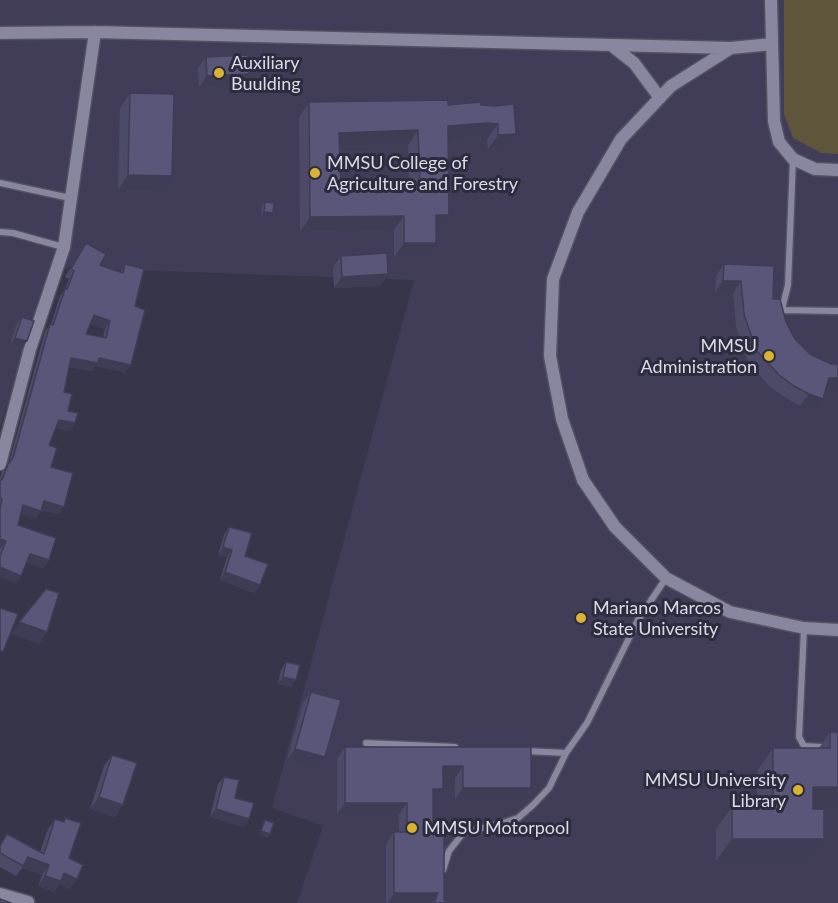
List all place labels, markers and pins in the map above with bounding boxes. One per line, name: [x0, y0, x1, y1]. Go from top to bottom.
place label: Auxiliary Buulding: [231, 52, 301, 94]
marker: Auxiliary Buulding: [212, 66, 226, 80]
place label: MMSU College of Agriculture and Forestry: [327, 152, 518, 195]
marker: MMSU College of Agriculture and Forestry: [308, 166, 322, 180]
place label: MMSU Administration: [641, 335, 757, 378]
marker: MMSU Administration: [762, 349, 776, 363]
place label: Mariano Marcos State University: [593, 597, 721, 640]
marker: Mariano Marcos State University: [574, 611, 588, 625]
place label: MMSU University Library: [645, 769, 786, 812]
marker: MMSU University Library: [791, 783, 805, 797]
place label: MMSU Motorpool: [424, 817, 569, 839]
marker: MMSU Motorpool: [405, 821, 419, 835]

